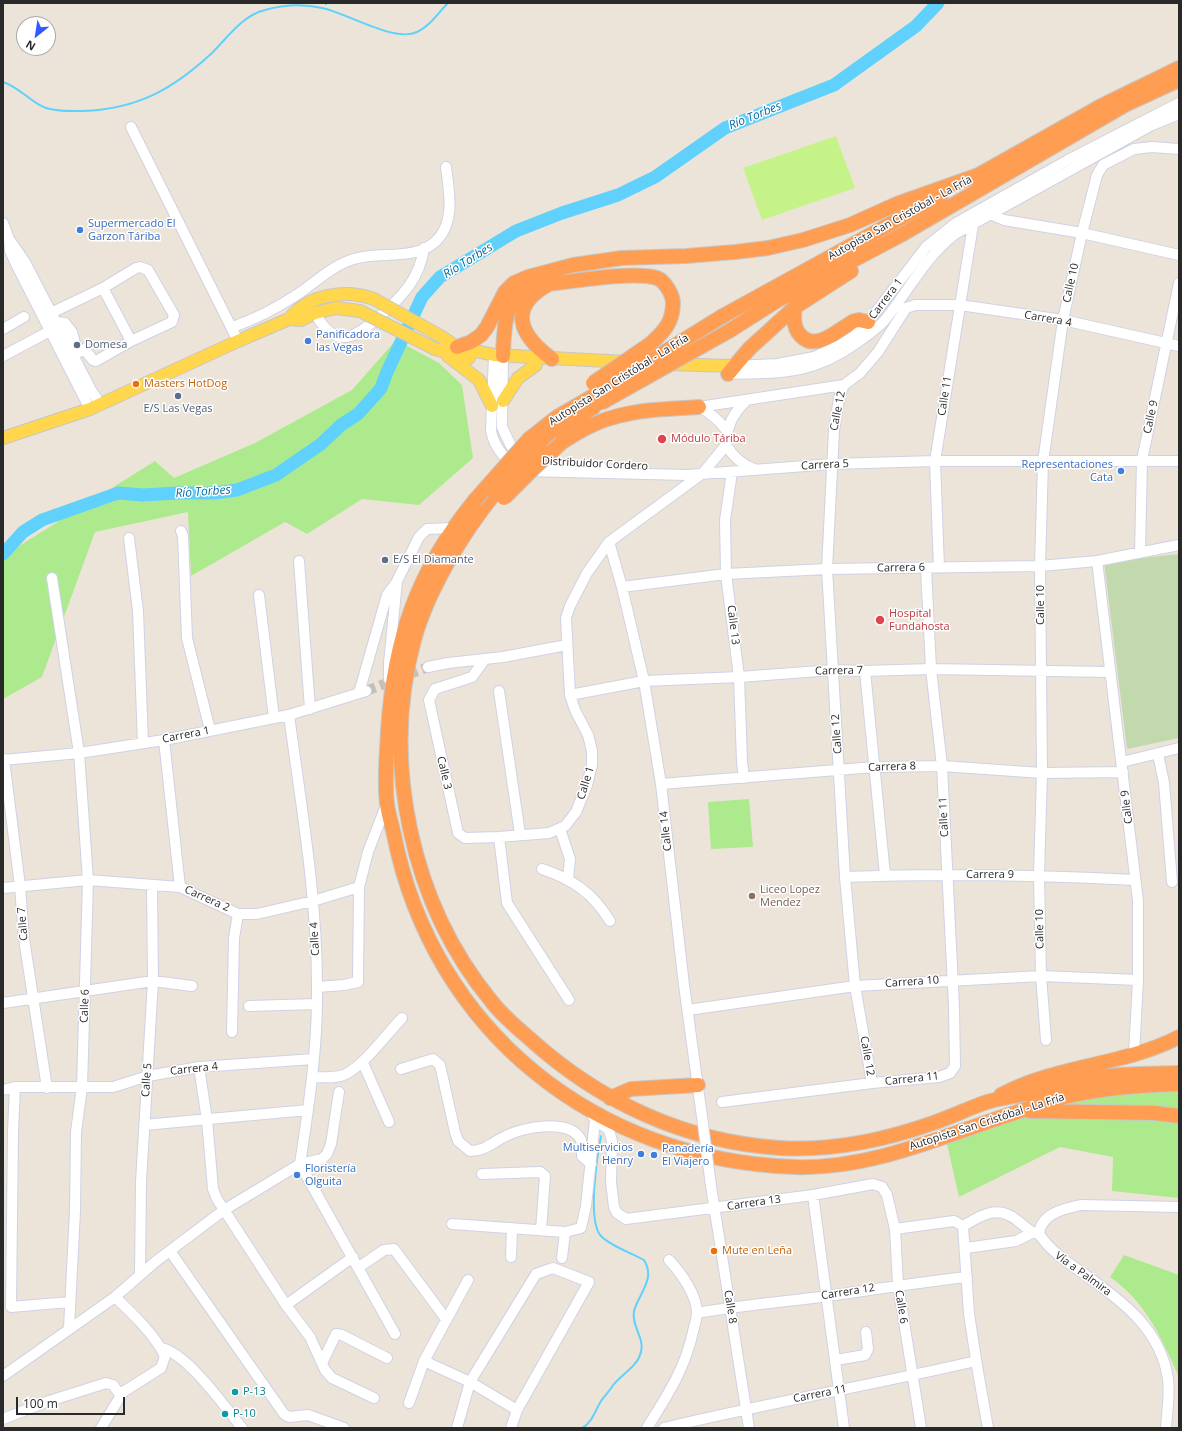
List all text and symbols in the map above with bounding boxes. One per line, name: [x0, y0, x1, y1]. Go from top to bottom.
north arrow: [16, 16, 56, 56]
text: N: [23, 37, 38, 55]
water label: Río Torbes: [727, 99, 783, 133]
street label: Autopista San Cristóbal - La Fría: [826, 173, 974, 263]
place label: Supermercado El Garzon Táriba: [88, 217, 176, 243]
marker: Supermercado El Garzon Táriba: [75, 225, 85, 235]
water label: Río Torbes: [441, 240, 495, 282]
street label: Calle 10: [1060, 262, 1082, 304]
street label: Carrera 1: [866, 276, 906, 322]
street label: Carrera 4: [1023, 308, 1073, 330]
place label: Panificadora las Vegas: [316, 328, 380, 354]
street label: Autopista San Cristóbal - La Fría: [547, 331, 691, 429]
marker: Panificadora las Vegas: [303, 336, 313, 346]
place label: Domesa: [85, 338, 127, 352]
marker: Domesa: [72, 340, 82, 350]
street label: Calle 11: [935, 375, 955, 417]
place label: Masters HotDog: [144, 377, 227, 391]
marker: Masters HotDog: [131, 379, 141, 389]
street label: Calle 12: [828, 390, 848, 432]
marker: E/S Las Vegas: [173, 391, 183, 401]
street label: Calle 9: [1141, 399, 1161, 435]
place label: E/S Las Vegas: [143, 402, 213, 416]
place label: Módulo Táriba: [671, 432, 746, 446]
marker: Módulo Táriba: [656, 433, 668, 445]
street label: Distribuidor Cordero: [542, 455, 648, 473]
street label: Carrera 5: [801, 457, 849, 473]
place label: Representaciones Cata: [1022, 458, 1113, 484]
marker: Representaciones Cata: [1116, 466, 1126, 476]
water label: Río Torbes: [175, 483, 231, 501]
place label: E/S El Diamante: [393, 553, 474, 567]
marker: E/S El Diamante: [380, 555, 390, 565]
street label: Carrera 6: [877, 561, 925, 575]
street label: Calle 10: [1034, 585, 1048, 625]
street label: Calle 13: [724, 604, 742, 646]
place label: Hospital Fundahosta: [889, 607, 950, 633]
marker: Hospital Fundahosta: [874, 614, 886, 626]
street label: Carrera 7: [815, 664, 863, 678]
street label: Calle 12: [829, 713, 845, 755]
street label: Carrera 1: [161, 724, 211, 746]
street label: Calle 3: [434, 755, 454, 791]
street label: Carrera 8: [868, 760, 916, 774]
street label: Calle 1: [575, 765, 597, 801]
street label: Calle 9: [1118, 789, 1136, 825]
street label: Calle 11: [936, 797, 952, 837]
street label: Calle 14: [657, 810, 675, 852]
street label: Carrera 9: [966, 868, 1014, 882]
street label: Carrera 2: [182, 883, 232, 915]
place label: Liceo Lopez Mendez: [760, 883, 820, 909]
marker: Liceo Lopez Mendez: [747, 891, 757, 901]
street label: Calle 7: [15, 907, 31, 941]
street label: Calle 10: [1033, 909, 1047, 949]
street label: Calle 4: [308, 922, 322, 956]
street label: Carrera 10: [884, 974, 940, 990]
street label: Calle 6: [78, 989, 92, 1023]
street label: Calle 12: [857, 1035, 877, 1077]
street label: Carrera 4: [169, 1060, 219, 1078]
street label: Calle 5: [139, 1063, 155, 1097]
street label: Carrera 11: [884, 1070, 940, 1088]
street label: Autopista San Cristóbal - La Fría: [908, 1091, 1066, 1153]
place label: Multiservicios Henry: [563, 1141, 633, 1167]
place label: Panadería El Viajero: [662, 1142, 714, 1168]
marker: Multiservicios Henry: [636, 1149, 646, 1159]
marker: Panadería El Viajero: [649, 1150, 659, 1160]
place label: Floristería Olguita: [305, 1162, 356, 1188]
marker: Floristería Olguita: [292, 1170, 302, 1180]
street label: Carrera 13: [726, 1193, 782, 1213]
place label: Mute en Leña: [722, 1244, 792, 1258]
marker: Mute en Leña: [709, 1246, 719, 1256]
street label: Vía a Palmira: [1052, 1249, 1114, 1299]
street label: Carrera 12: [820, 1281, 876, 1303]
street label: Calle 8: [721, 1289, 739, 1325]
street label: Calle 6: [892, 1289, 910, 1325]
street label: Carrera 11: [792, 1382, 848, 1406]
place label: P-13: [243, 1385, 266, 1399]
marker: P-13: [230, 1387, 240, 1397]
scale bar: [18, 1389, 127, 1415]
text: 100 m: [23, 1395, 58, 1412]
place label: P-10: [233, 1407, 256, 1421]
marker: P-10: [220, 1409, 230, 1419]

